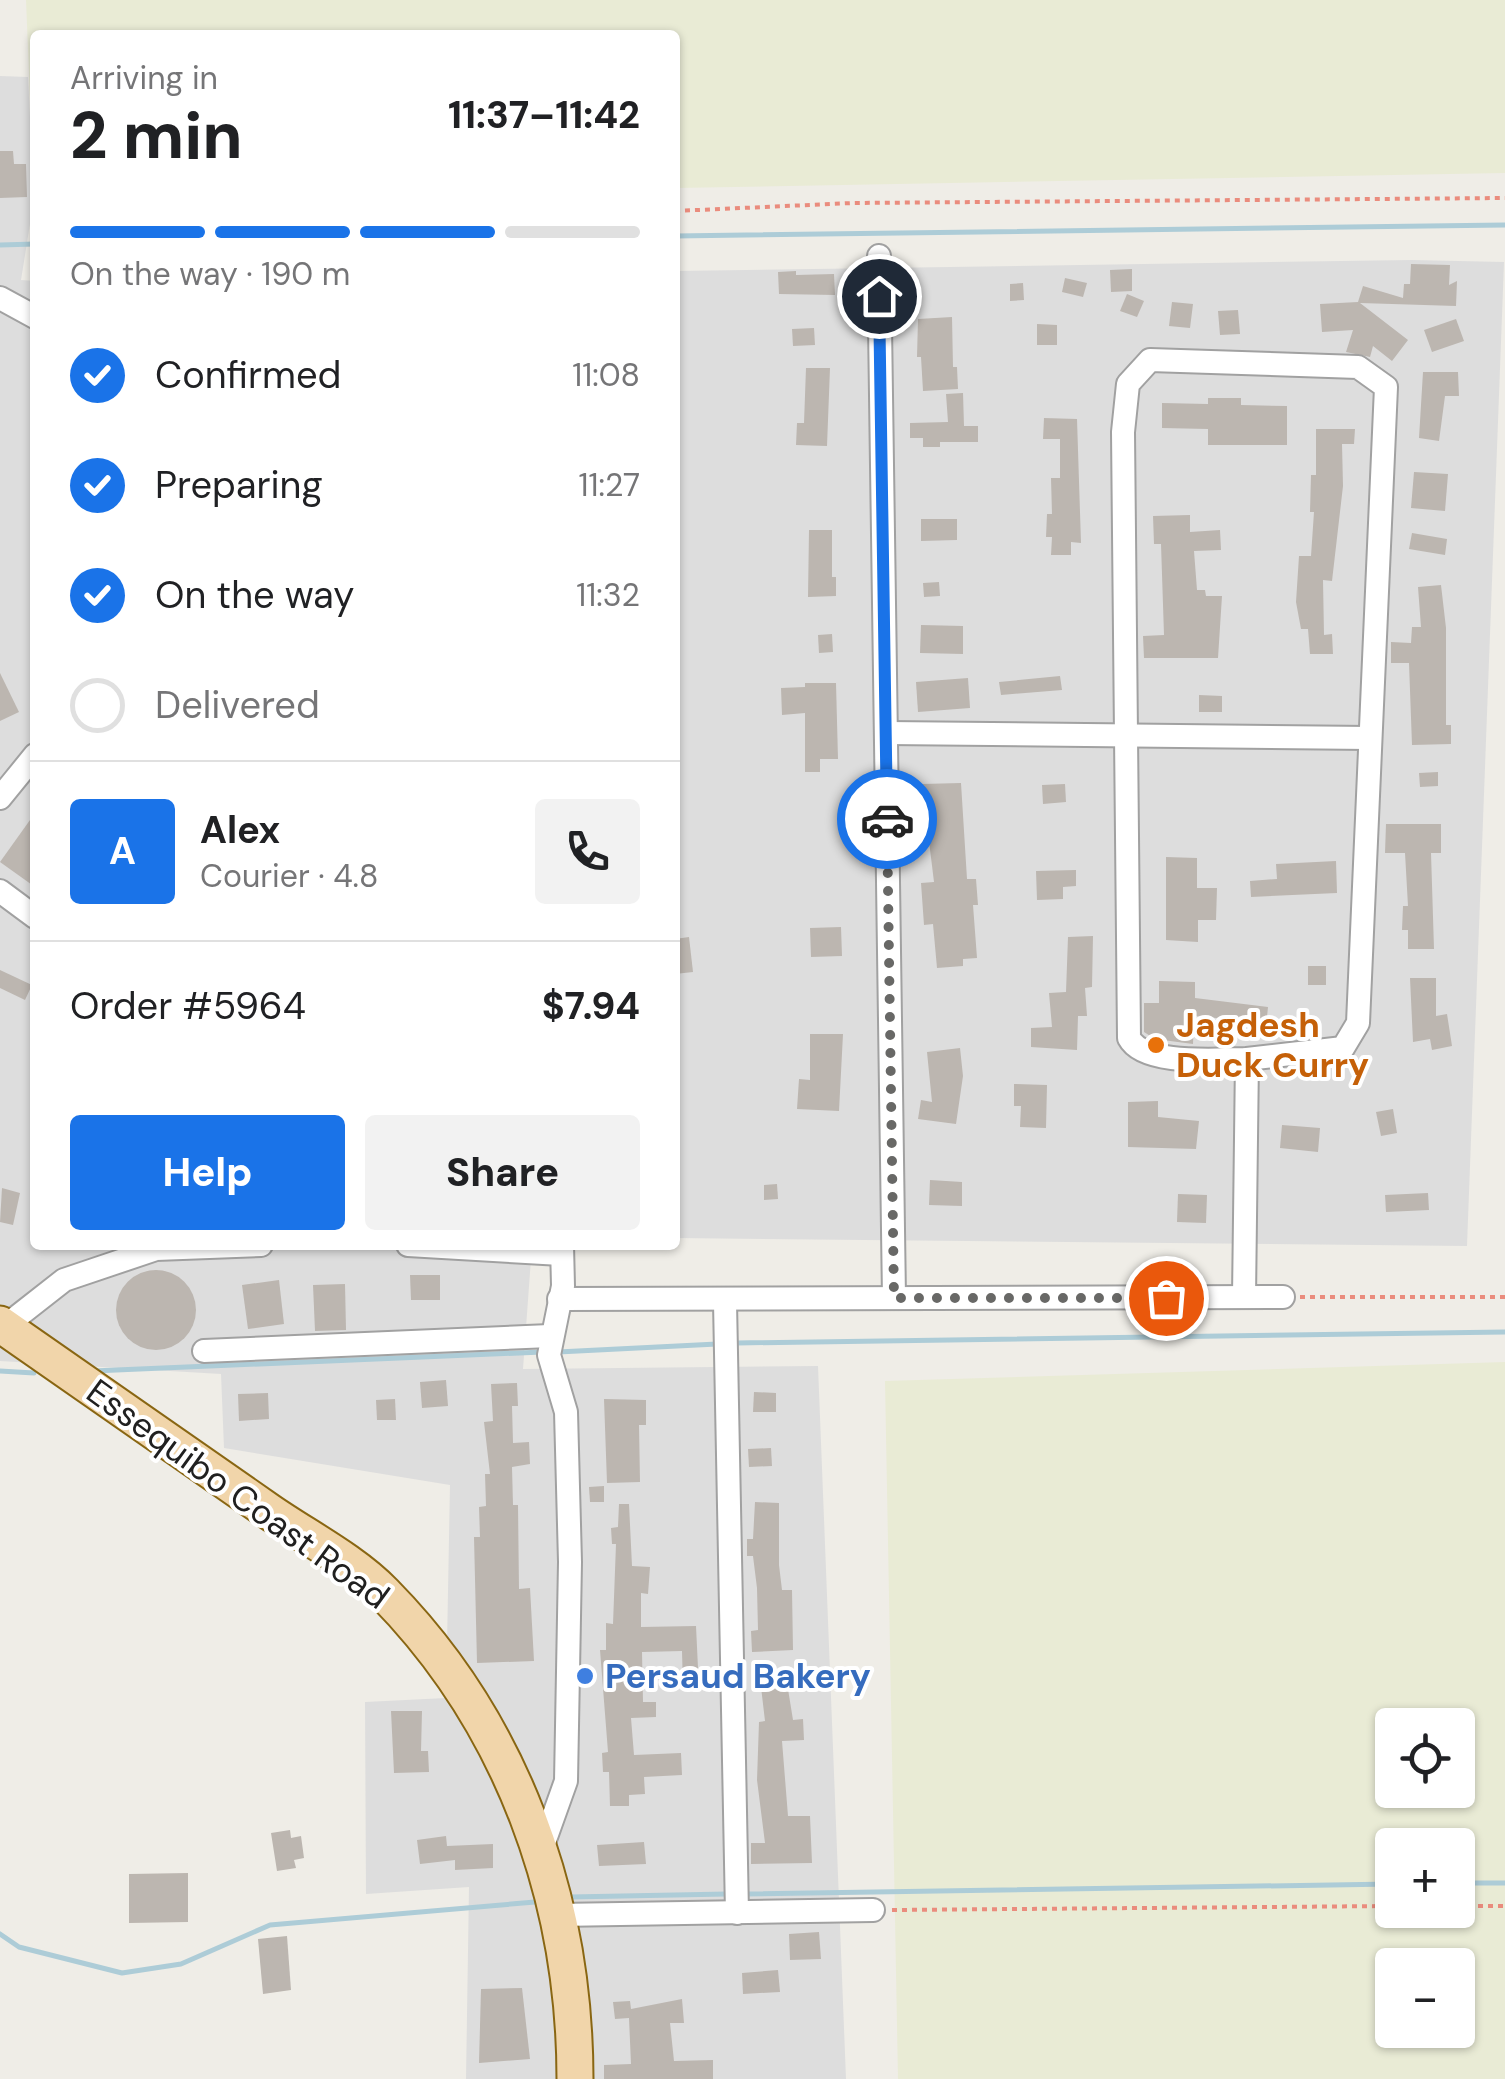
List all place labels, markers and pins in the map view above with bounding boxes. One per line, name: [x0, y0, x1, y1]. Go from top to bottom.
pin: [837, 254, 922, 339]
place label: Jagdesh Duck Curry: [1176, 1002, 1369, 1088]
marker: Jagdesh Duck Curry: [1145, 1034, 1167, 1056]
pin: [1124, 1256, 1209, 1341]
place label: Persaud Bakery: [605, 1653, 871, 1699]
marker: Persaud Bakery: [574, 1665, 596, 1687]

